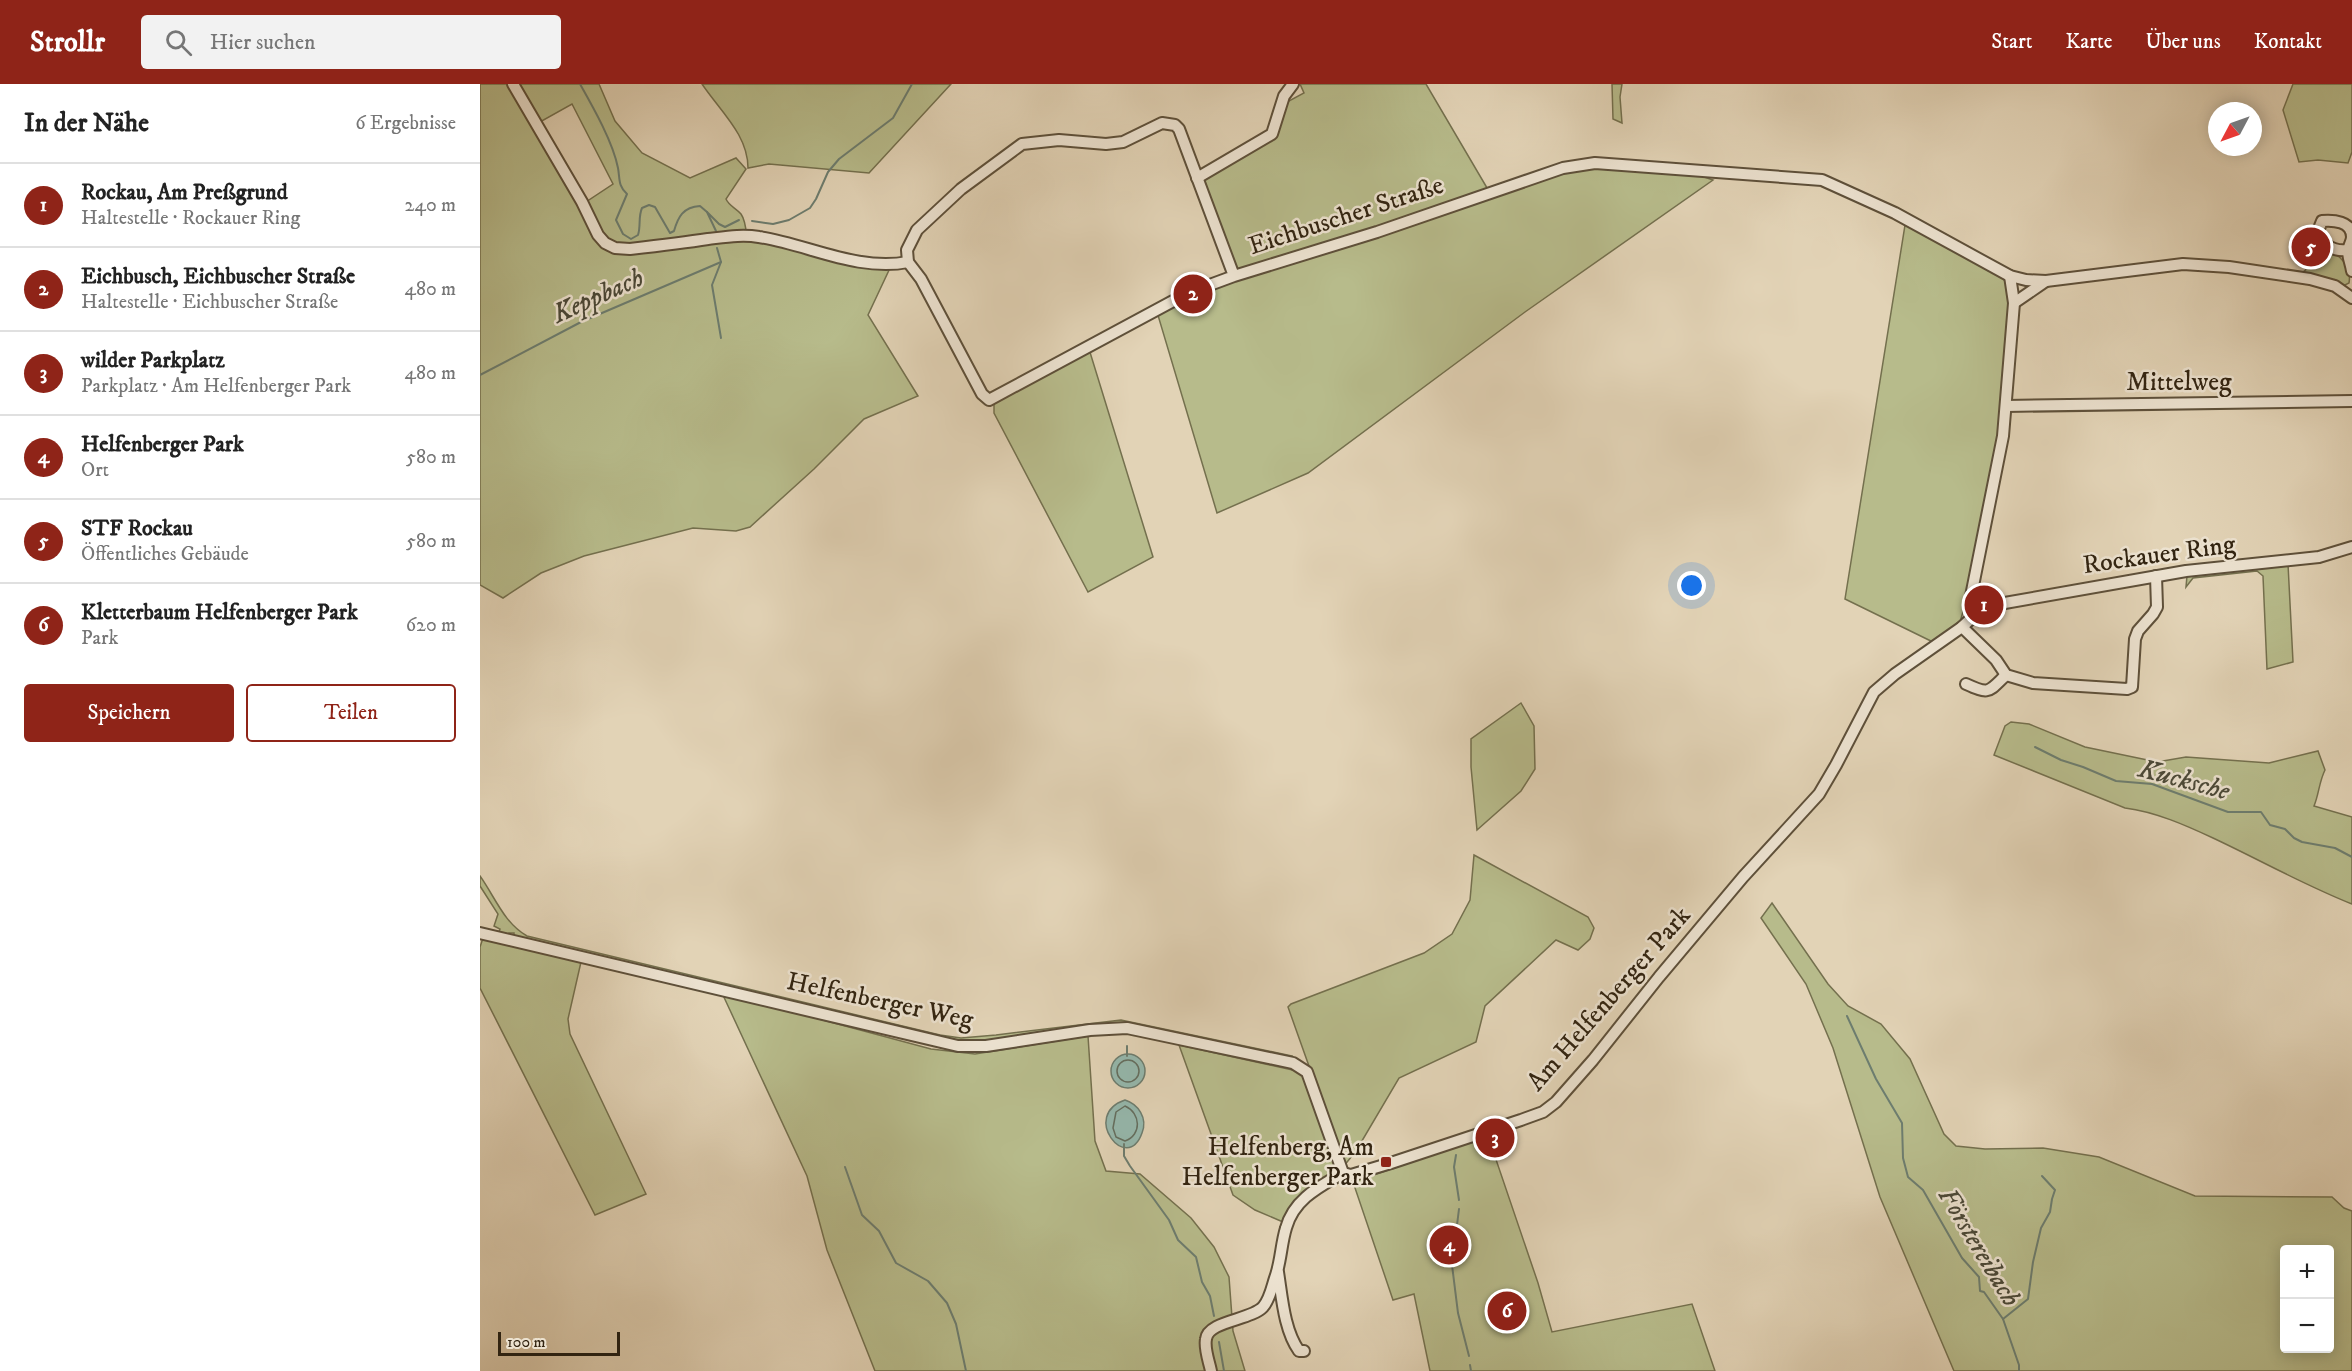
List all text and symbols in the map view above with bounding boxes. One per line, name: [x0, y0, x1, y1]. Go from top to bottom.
search box: [141, 15, 561, 69]
text: Strollr: [30, 25, 105, 60]
icon: search: [162, 26, 195, 59]
text: Hier suchen: [210, 29, 315, 56]
text: Start: [1991, 29, 2033, 55]
text: Karte: [2066, 29, 2112, 55]
text: Über uns: [2145, 29, 2221, 55]
text: Kontakt: [2254, 29, 2322, 55]
north arrow: [2208, 102, 2262, 156]
text: In der Nähe: [24, 107, 149, 140]
text: 6 Ergebnisse: [355, 111, 456, 136]
street label: Eichbuscher Straße: [1244, 169, 1448, 263]
text: Rockau, Am Preßgrund: [81, 179, 288, 206]
text: 1: [40, 193, 47, 218]
text: 240 m: [405, 193, 456, 218]
text: Haltestelle · Rockauer Ring: [81, 206, 300, 231]
pin: 5: [2292, 224, 2330, 270]
water label: Keppbach: [546, 261, 649, 332]
text: Eichbusch, Eichbuscher Straße: [81, 263, 355, 290]
pin: 2: [1174, 272, 1212, 316]
text: 2: [39, 277, 48, 302]
text: 480 m: [404, 277, 456, 302]
text: Haltestelle · Eichbuscher Straße: [81, 290, 338, 315]
text: wilder Parkplatz: [81, 347, 225, 374]
text: 3: [40, 361, 47, 386]
text: 480 m: [404, 361, 456, 386]
street label: Mittelweg: [2126, 366, 2232, 399]
text: Parkplatz · Am Helfenberger Park: [81, 374, 351, 399]
text: Helfenberger Park: [81, 431, 244, 458]
text: 4: [38, 445, 49, 470]
text: 580 m: [406, 445, 456, 470]
text: Ort: [81, 458, 109, 483]
text: STF Rockau: [81, 515, 193, 542]
street label: Rockauer Ring: [2081, 528, 2238, 582]
text: 5: [39, 529, 48, 554]
text: 580 m: [406, 529, 456, 554]
text: Öffentliches Gebäude: [81, 542, 249, 567]
your location: [1677, 571, 1706, 600]
pin: 1: [1964, 582, 2004, 628]
text: Kletterbaum Helfenberger Park: [81, 599, 358, 626]
text: 6: [38, 613, 49, 638]
text: 620 m: [406, 613, 456, 638]
text: Park: [81, 626, 118, 651]
button: Speichern: [24, 684, 234, 742]
button: Teilen: [246, 684, 456, 742]
water label: Kucksche: [2134, 751, 2234, 809]
street label: Am Helfenberger Park: [1520, 900, 1698, 1098]
street label: Helfenberger Weg: [784, 965, 977, 1037]
pin: 3: [1476, 1116, 1514, 1160]
place label: Helfenberg, Am Helfenberger Park: [1182, 1131, 1374, 1194]
marker: Helfenberg, Am Helfenberger Park: [1379, 1155, 1393, 1169]
water label: Förstereibach: [1930, 1181, 2028, 1313]
pin: 4: [1430, 1222, 1468, 1268]
map controls: [2280, 1245, 2334, 1353]
button: +: [2280, 1245, 2334, 1299]
pin: 6: [1488, 1288, 1526, 1334]
button: −: [2280, 1299, 2334, 1353]
scale bar: [498, 1329, 620, 1356]
text: 100 m: [507, 1332, 546, 1352]

